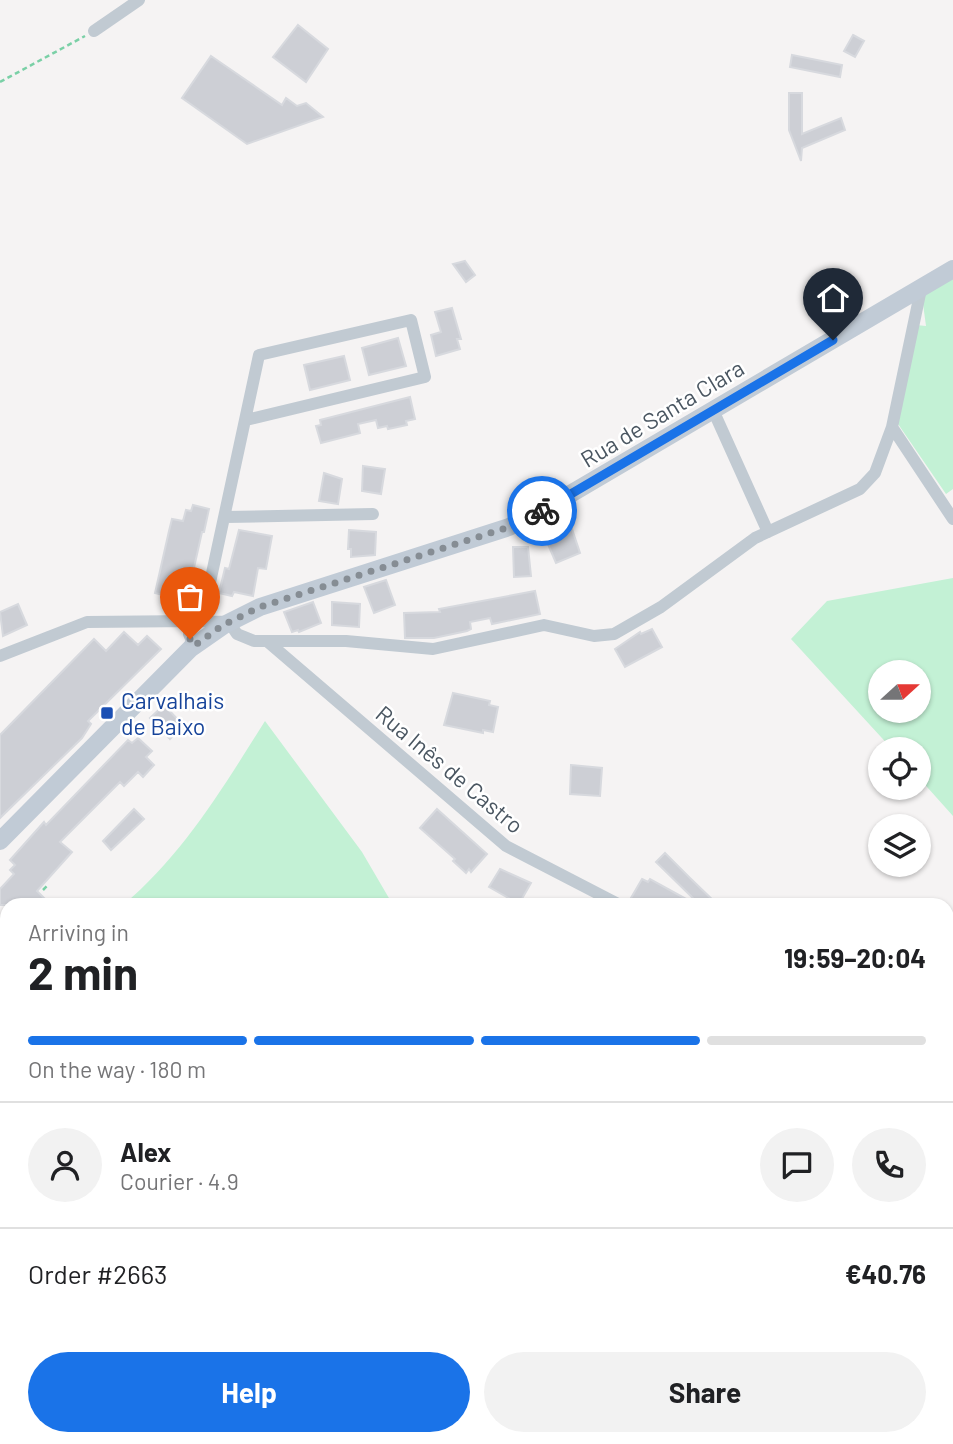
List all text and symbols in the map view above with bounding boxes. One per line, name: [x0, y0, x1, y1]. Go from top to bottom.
pin: [803, 268, 863, 340]
icon: home: [814, 279, 852, 317]
street label: Rua de Santa Clara: [575, 353, 749, 473]
courier: [507, 476, 577, 546]
icon: bike: [523, 492, 561, 530]
pin: [160, 567, 220, 639]
icon: bag: [171, 578, 209, 616]
north arrow: [868, 660, 931, 723]
map controls: [868, 660, 931, 877]
place label: Carvalhais de Baixo: [121, 686, 224, 740]
street label: Rua Inês de Castro: [371, 699, 529, 839]
marker: Carvalhais de Baixo: [99, 705, 115, 721]
button: locate: [868, 737, 931, 800]
button: layers: [868, 814, 931, 877]
text: Arriving in: [28, 918, 129, 946]
text: 19:59–20:04: [784, 942, 926, 973]
text: 2 min: [28, 944, 138, 999]
text: On the way · 180 m: [28, 1055, 206, 1083]
button: person: [28, 1128, 102, 1202]
button: chat: [760, 1128, 834, 1202]
button: phone: [852, 1128, 926, 1202]
text: Alex: [120, 1136, 171, 1167]
text: Courier · 4.9: [120, 1167, 239, 1195]
text: Order #2663: [28, 1258, 167, 1289]
text: €40.76: [845, 1258, 926, 1289]
button: Help: [28, 1352, 470, 1432]
button: Share: [484, 1352, 926, 1432]

